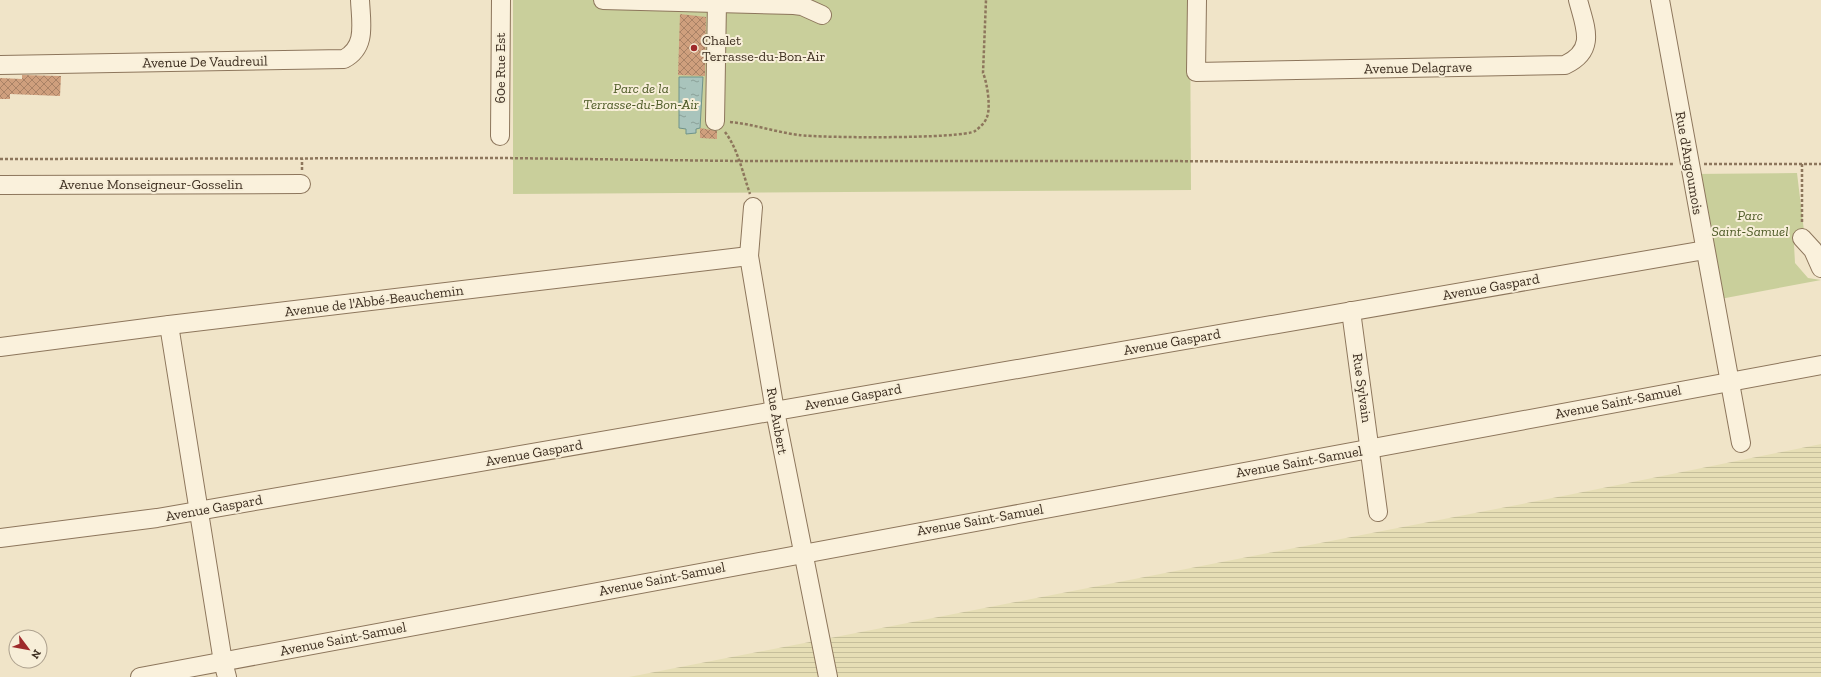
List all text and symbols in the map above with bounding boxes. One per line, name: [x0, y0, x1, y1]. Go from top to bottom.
street label: 60e Rue Est: [492, 32, 509, 104]
place label: Chalet Terrasse-du-Bon-Air: [702, 32, 825, 65]
marker: Chalet Terrasse-du-Bon-Air: [689, 43, 699, 53]
street label: Avenue De Vaudreuil: [142, 52, 268, 72]
street label: Avenue Delagrave: [1364, 59, 1473, 77]
park label: Parc de la Terrasse-du-Bon-Air: [583, 80, 699, 113]
street label: Rue d'Angoumois: [1672, 110, 1706, 216]
street label: Avenue Monseigneur-Gosselin: [59, 176, 243, 193]
park label: Parc Saint-Samuel: [1711, 207, 1789, 240]
street label: Avenue Gaspard: [1441, 270, 1541, 304]
street label: Avenue de l'Abbé-Beauchemin: [284, 282, 464, 320]
street label: Avenue Gaspard: [1122, 325, 1222, 359]
street label: Rue Sylvain: [1349, 352, 1375, 424]
street label: Avenue Gaspard: [803, 380, 903, 414]
street label: Avenue Saint-Samuel: [1553, 381, 1683, 423]
street label: Rue Aubert: [763, 386, 791, 457]
street label: Avenue Gaspard: [484, 436, 584, 470]
street label: Avenue Saint-Samuel: [1234, 442, 1364, 482]
street label: Avenue Gaspard: [164, 491, 264, 525]
street label: Avenue Saint-Samuel: [915, 500, 1045, 540]
street label: Avenue Saint-Samuel: [597, 558, 727, 600]
street label: Avenue Saint-Samuel: [278, 618, 408, 660]
north arrow: [8, 629, 48, 669]
text: N: [28, 647, 44, 662]

